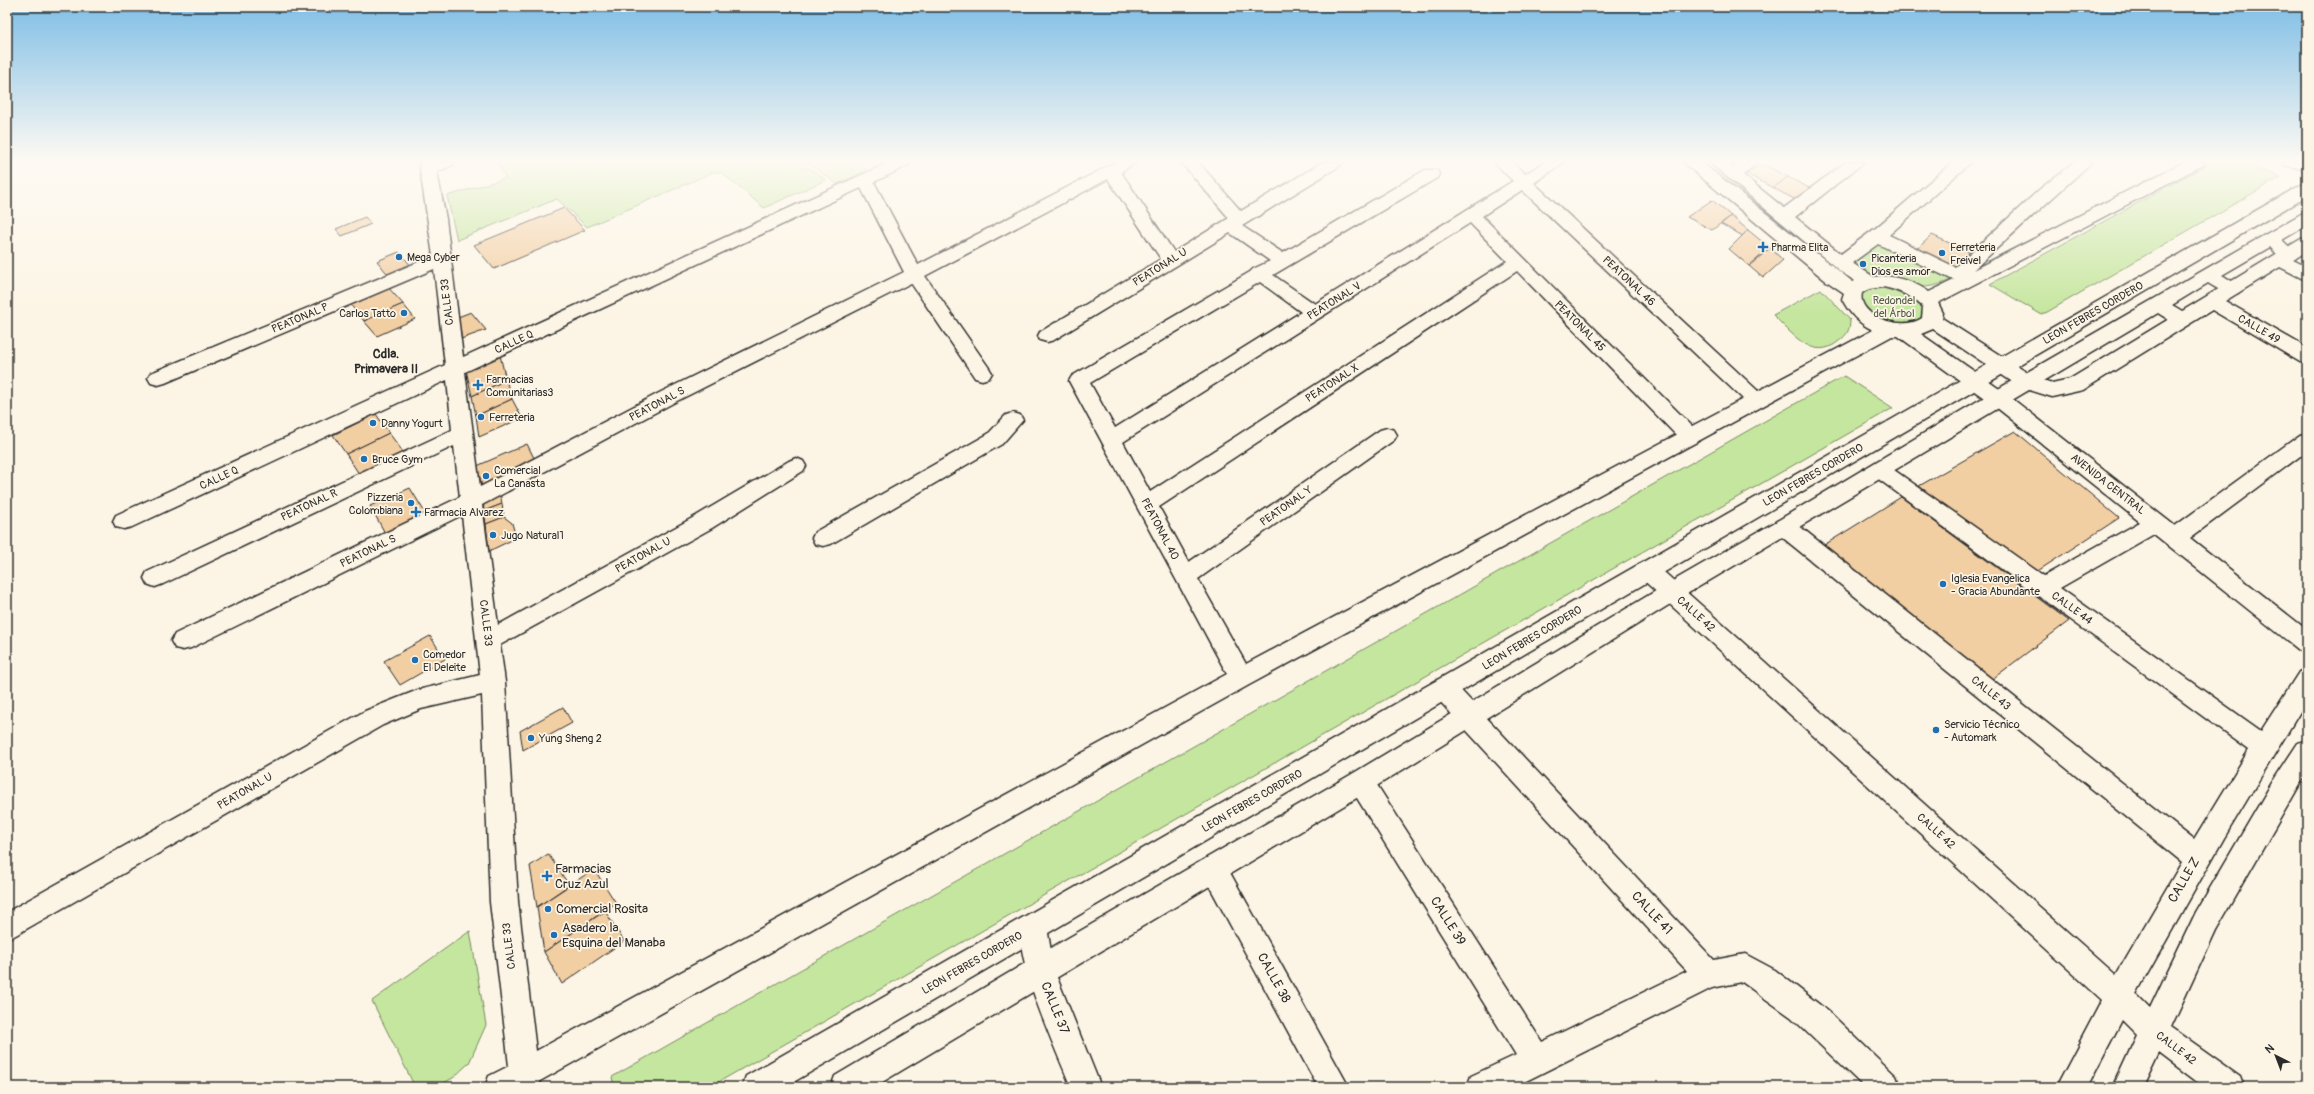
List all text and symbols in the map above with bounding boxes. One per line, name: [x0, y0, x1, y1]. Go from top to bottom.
place label: Pharma Elita: [1771, 241, 1828, 254]
place label: Ferreteria Freivel: [1950, 241, 1996, 267]
marker: Pharma Elita: [1758, 242, 1768, 252]
street label: PEATONAL U: [1130, 245, 1190, 289]
marker: Ferreteria Freivel: [1937, 248, 1947, 258]
place label: Mega Cyber: [407, 251, 460, 264]
marker: Mega Cyber: [394, 252, 404, 262]
place label: Picanteria Dios es amor: [1871, 252, 1931, 278]
street label: PEATONAL 46: [1600, 253, 1658, 309]
marker: Picanteria Dios es amor: [1858, 259, 1868, 269]
street label: CALLE 33: [438, 278, 456, 326]
street label: PEATONAL V: [1305, 279, 1363, 323]
street label: LEON FEBRES CORDERO: [2040, 279, 2146, 347]
park label: Redondel del Árbol: [1873, 294, 1915, 320]
street label: PEATONAL 45: [1552, 298, 1608, 354]
street label: PEATONAL P: [270, 300, 330, 336]
place label: Carlos Tatto: [339, 307, 396, 320]
marker: Carlos Tatto: [399, 308, 409, 318]
street label: CALLE 49: [2236, 312, 2283, 346]
street label: CALLE Q: [493, 327, 536, 357]
district label: Cdla. Primavera II: [354, 346, 418, 377]
street label: PEATONAL X: [1303, 361, 1361, 405]
place label: Farmacias Comunitarias3: [486, 373, 553, 399]
marker: Farmacias Comunitarias3: [473, 380, 483, 390]
street label: PEATONAL S: [627, 384, 687, 424]
place label: Ferreteria: [489, 411, 535, 424]
marker: Ferreteria: [476, 412, 486, 422]
place label: Danny Yogurt: [381, 417, 443, 430]
marker: Danny Yogurt: [368, 418, 378, 428]
street label: LEON FEBRES CORDERO: [1760, 441, 1866, 509]
street label: AVENIDA CENTRAL: [2068, 451, 2148, 517]
place label: Bruce Gym: [372, 453, 423, 466]
marker: Bruce Gym: [359, 454, 369, 464]
street label: CALLE Q: [198, 463, 241, 493]
place label: Comercial La Canasta: [494, 464, 545, 490]
marker: Comercial La Canasta: [481, 471, 491, 481]
street label: PEATONAL Y: [1257, 483, 1315, 529]
street label: PEATONAL R: [279, 486, 339, 524]
place label: Pizzeria Colombiana: [349, 491, 403, 517]
street label: PEATONAL 40: [1138, 496, 1182, 562]
marker: Pizzeria Colombiana: [406, 498, 416, 508]
place label: Farmacia Alvarez: [424, 506, 504, 519]
marker: Farmacia Alvarez: [411, 507, 421, 517]
place label: Jugo Natural1: [501, 529, 564, 542]
marker: Jugo Natural1: [488, 530, 498, 540]
street label: PEATONAL S: [338, 532, 398, 570]
street label: PEATONAL U: [613, 534, 673, 576]
place label: Iglesia Evangelica - Gracia Abundante: [1951, 572, 2040, 598]
marker: Iglesia Evangelica - Gracia Abundante: [1938, 579, 1948, 589]
street label: CALLE 44: [2049, 589, 2095, 627]
street label: CALLE 42: [1674, 593, 1718, 635]
street label: CALLE 33: [477, 599, 495, 647]
street label: LEON FEBRES CORDERO: [1480, 603, 1584, 673]
place label: Comedor El Deleite: [423, 648, 466, 674]
marker: Comedor El Deleite: [410, 655, 420, 665]
street label: CALLE 43: [1969, 673, 2013, 713]
place label: Servicio Técnico - Automark: [1944, 718, 2020, 744]
marker: Servicio Técnico - Automark: [1931, 725, 1941, 735]
place label: Yung Sheng 2: [538, 732, 602, 745]
marker: Yung Sheng 2: [526, 733, 536, 743]
street label: LEON FEBRES CORDERO: [1199, 767, 1305, 835]
street label: PEATONAL U: [215, 770, 275, 812]
street label: CALLE 42: [1914, 810, 1958, 852]
street label: CALLE Z: [2165, 854, 2203, 905]
place label: Farmacias Cruz Azul: [555, 861, 611, 892]
marker: Farmacias Cruz Azul: [542, 871, 552, 881]
street label: CALLE 41: [1628, 888, 1676, 938]
street label: CALLE 39: [1427, 894, 1469, 949]
place label: Comercial Rosita: [556, 901, 648, 917]
marker: Comercial Rosita: [543, 904, 553, 914]
place label: Asadero la Esquina del Manaba: [562, 920, 665, 951]
street label: CALLE 33: [500, 922, 518, 970]
street label: LEON FEBRES CORDERO: [919, 929, 1025, 997]
marker: Asadero la Esquina del Manaba: [549, 930, 559, 940]
street label: CALLE 38: [1254, 950, 1294, 1006]
street label: CALLE 37: [1037, 980, 1073, 1037]
street label: CALLE 42: [2153, 1029, 2199, 1067]
north arrow: [2256, 1036, 2296, 1076]
text: N: [2263, 1041, 2277, 1056]

